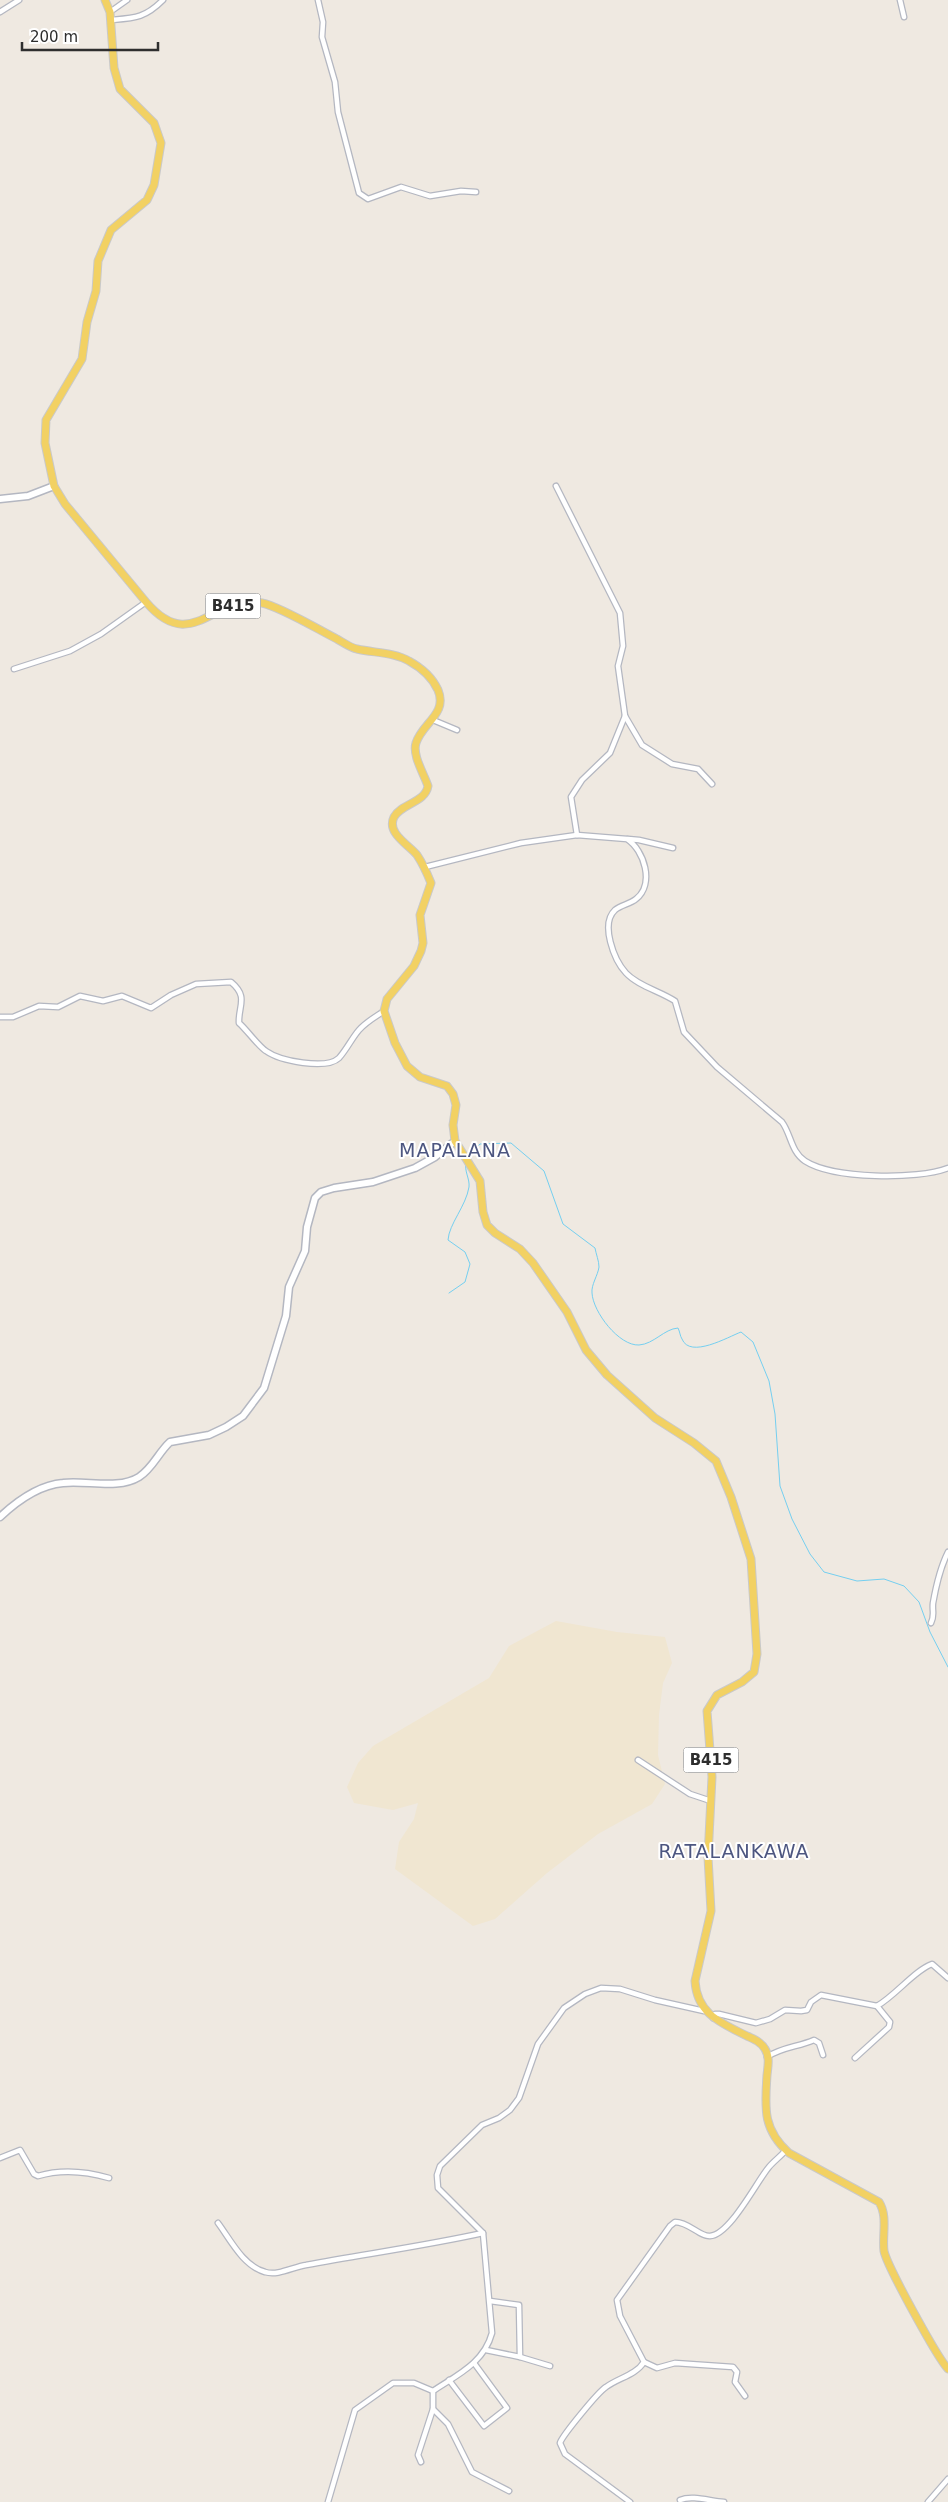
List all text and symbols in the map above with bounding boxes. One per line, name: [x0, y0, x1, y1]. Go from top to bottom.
scale bar: [22, 20, 159, 52]
text: 200 m: [30, 28, 78, 46]
road number: B415: [206, 594, 260, 618]
district label: MAPALANA: [399, 1139, 511, 1161]
road number: B415: [684, 1748, 738, 1772]
district label: RATALANKAWA: [658, 1840, 810, 1862]

